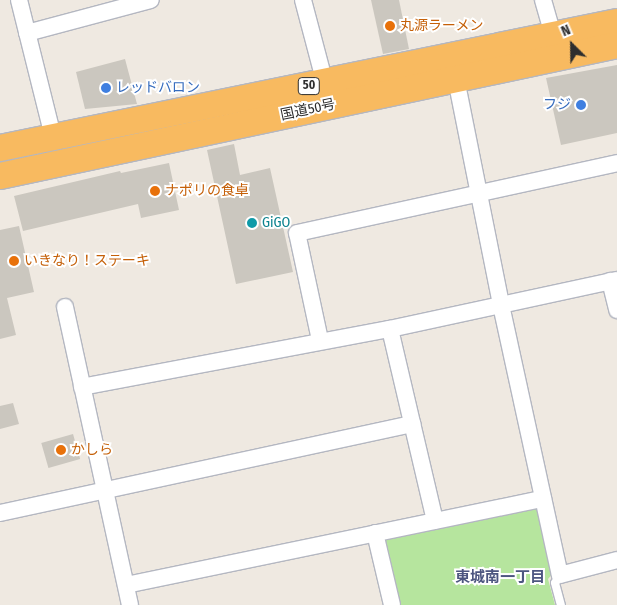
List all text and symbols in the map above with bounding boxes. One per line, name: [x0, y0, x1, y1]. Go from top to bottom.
place label: 丸源ラーメン: [400, 18, 484, 34]
marker: 丸源ラーメン: [384, 20, 396, 32]
north arrow: [547, 20, 597, 70]
text: N: [559, 21, 573, 40]
road number: 50: [298, 76, 320, 95]
place label: レッドバロン: [116, 80, 200, 96]
marker: レッドバロン: [100, 82, 112, 94]
street label: 国道50号: [279, 96, 337, 124]
place label: フジ: [543, 97, 571, 113]
marker: フジ: [575, 99, 587, 111]
place label: ナポリの食卓: [165, 183, 249, 199]
marker: ナポリの食卓: [149, 185, 161, 197]
place label: GiGO: [262, 215, 290, 231]
marker: GiGO: [246, 217, 258, 229]
place label: いきなり！ステーキ: [24, 253, 150, 269]
marker: いきなり！ステーキ: [8, 255, 20, 267]
place label: かしら: [71, 442, 113, 458]
marker: かしら: [55, 444, 67, 456]
district label: 東城南一丁目: [455, 569, 545, 587]

